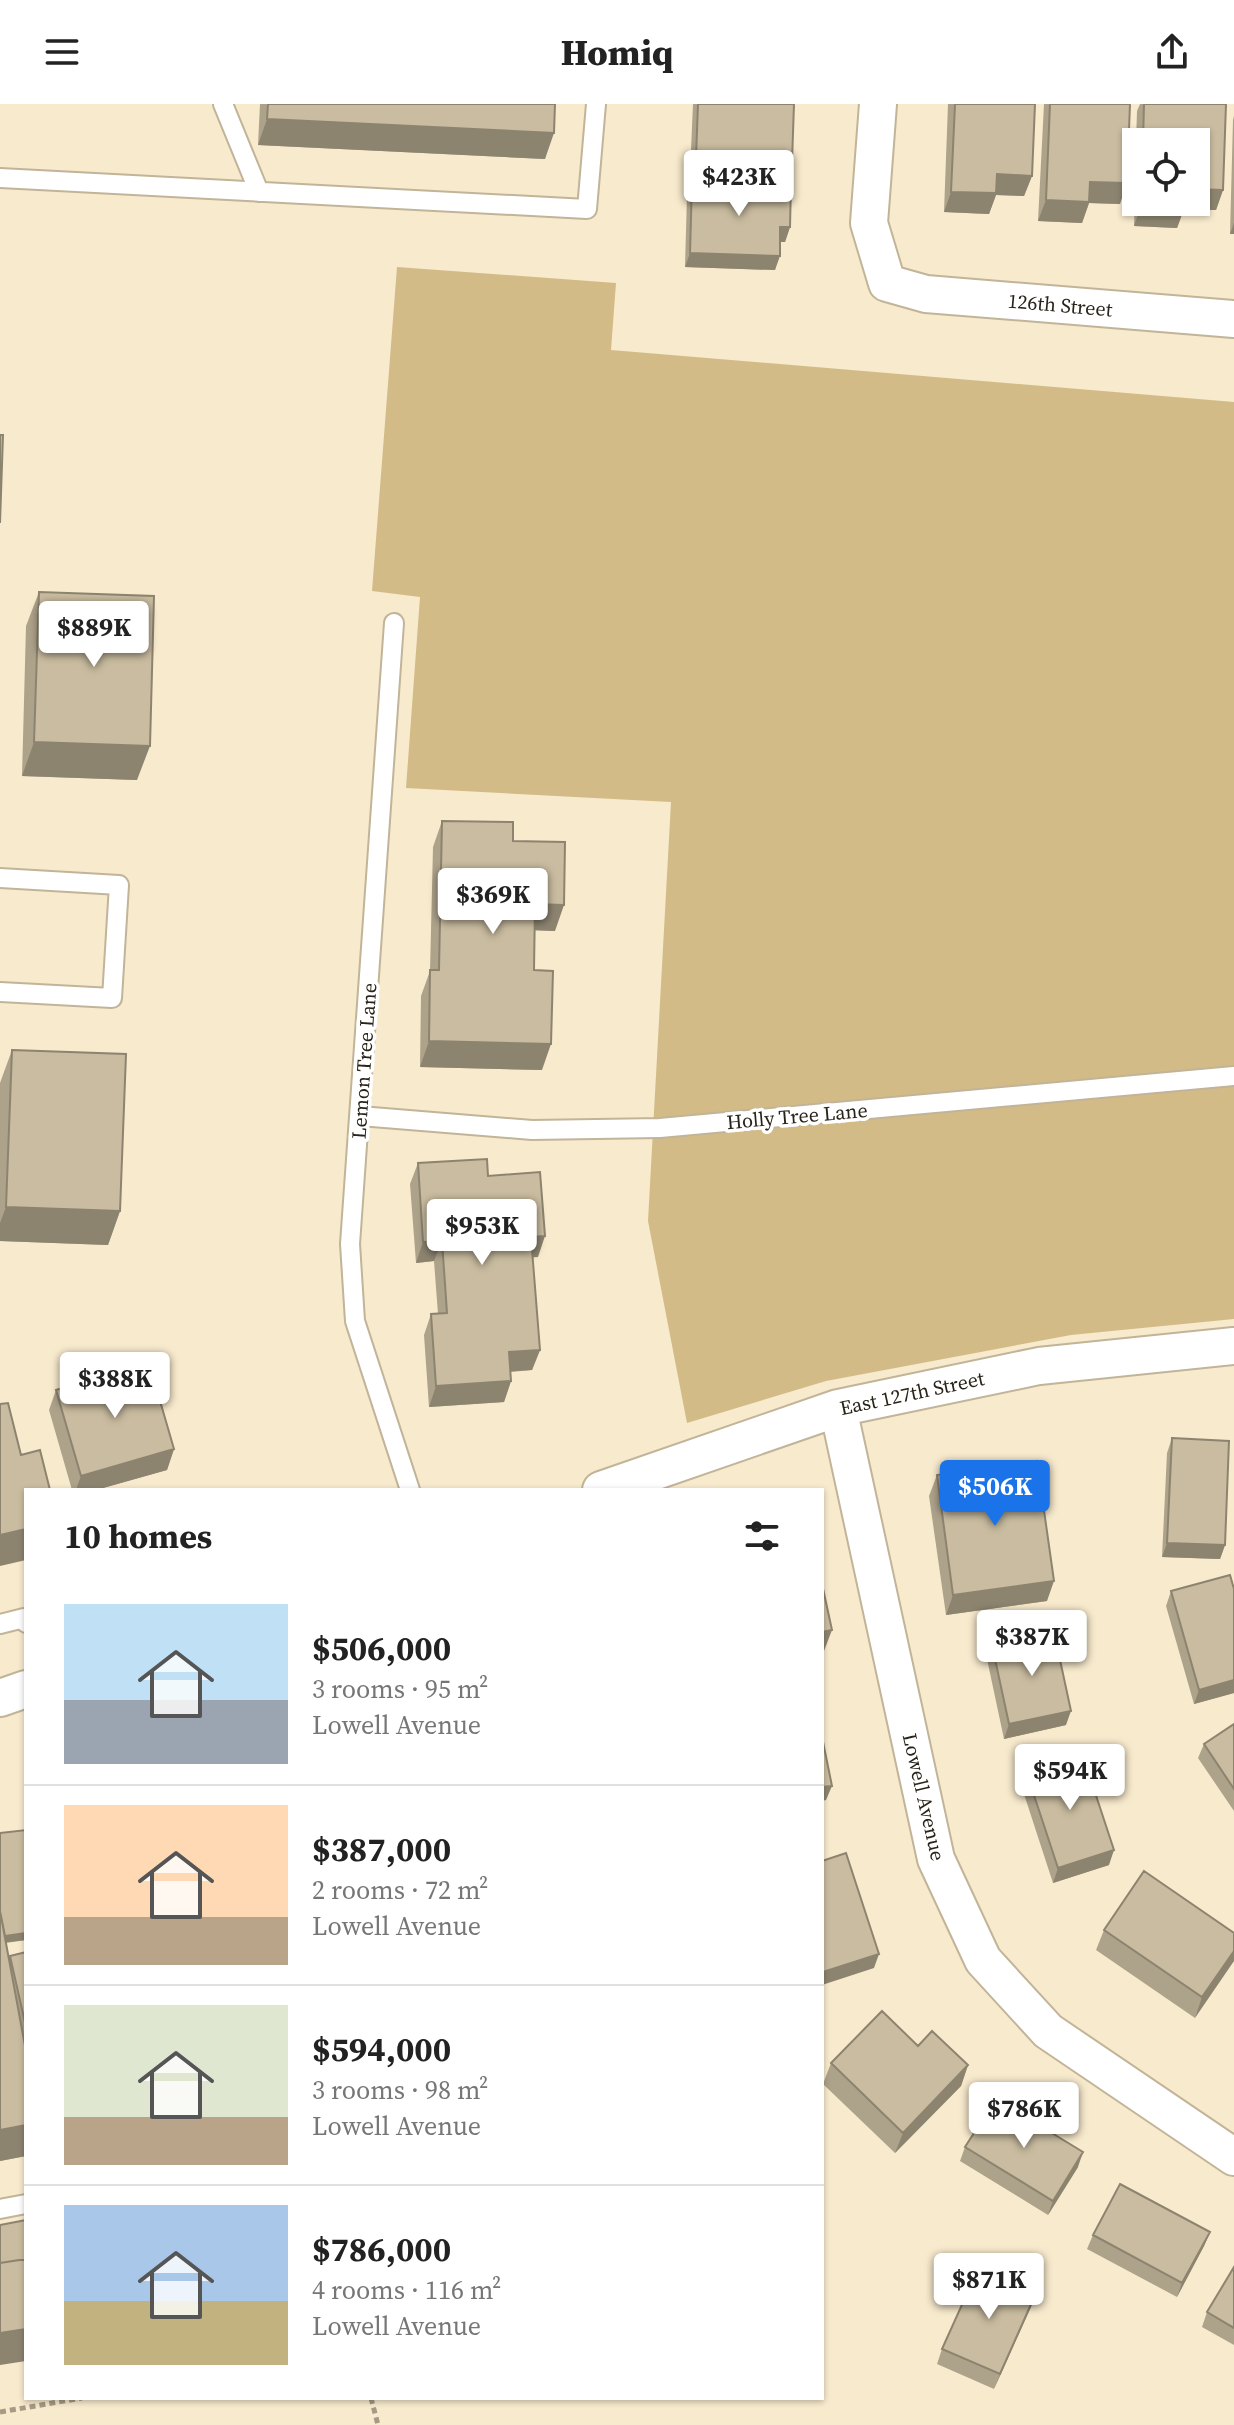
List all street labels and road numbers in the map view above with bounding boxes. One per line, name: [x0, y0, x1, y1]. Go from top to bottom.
street label: 126th Street: [1007, 286, 1114, 324]
street label: Lemon Tree Lane: [345, 982, 383, 1140]
street label: Holly Tree Lane: [725, 1096, 869, 1136]
street label: East 127th Street: [837, 1364, 987, 1422]
street label: Lowell Avenue: [896, 1731, 952, 1863]

